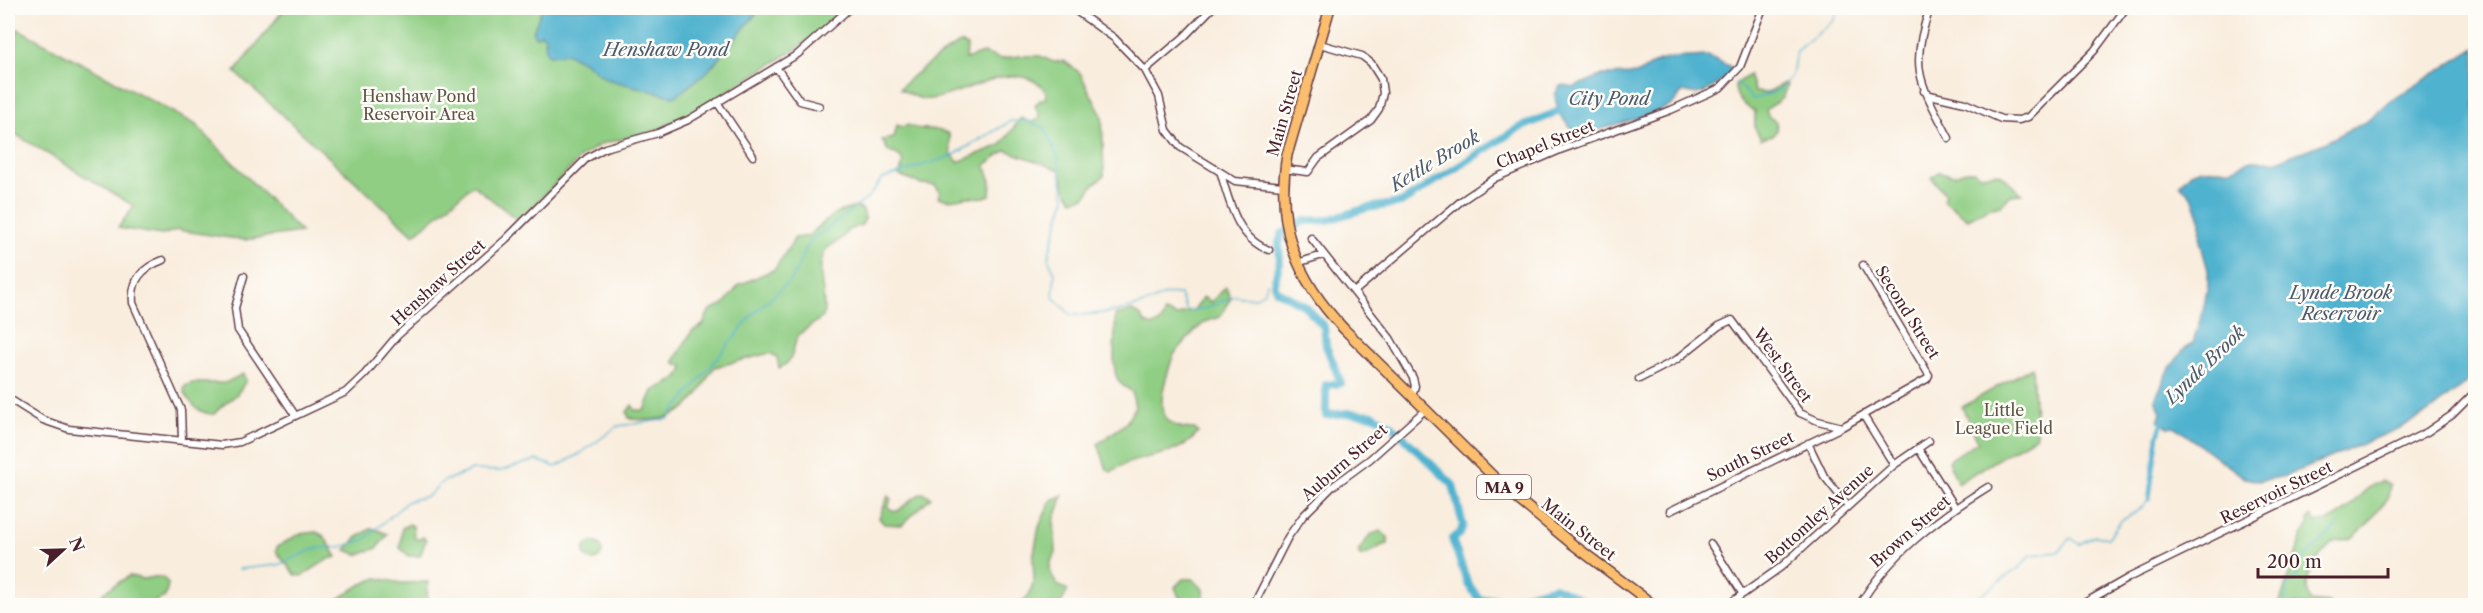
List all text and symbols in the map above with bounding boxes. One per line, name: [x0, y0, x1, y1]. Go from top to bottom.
water label: Henshaw Pond: [601, 39, 731, 61]
street label: Main Street: [1262, 67, 1306, 159]
park label: Henshaw Pond Reservoir Area: [362, 86, 476, 124]
water label: City Pond: [1568, 88, 1652, 110]
street label: Chapel Street: [1493, 115, 1597, 173]
water label: Kettle Brook: [1385, 125, 1484, 197]
street label: Henshaw Street: [387, 234, 489, 329]
street label: Second Street: [1871, 262, 1945, 363]
water label: Lynde Brook Reservoir: [2288, 282, 2393, 325]
water label: Lynde Brook: [2159, 321, 2250, 410]
street label: West Street: [1749, 323, 1817, 406]
park label: Little League Field: [1955, 400, 2053, 438]
street label: Auburn Street: [1296, 419, 1391, 505]
street label: South Street: [1703, 426, 1797, 486]
street label: Reservoir Street: [2217, 456, 2336, 528]
street label: Bottomley Avenue: [1761, 460, 1877, 568]
road number: MA 9: [1477, 475, 1531, 499]
street label: Brown Street: [1866, 490, 1955, 571]
street label: Main Street: [1538, 494, 1620, 564]
north arrow: [33, 520, 93, 580]
text: N: [65, 534, 89, 555]
scale bar: [2258, 541, 2388, 579]
text: 200 m: [2267, 551, 2322, 573]

